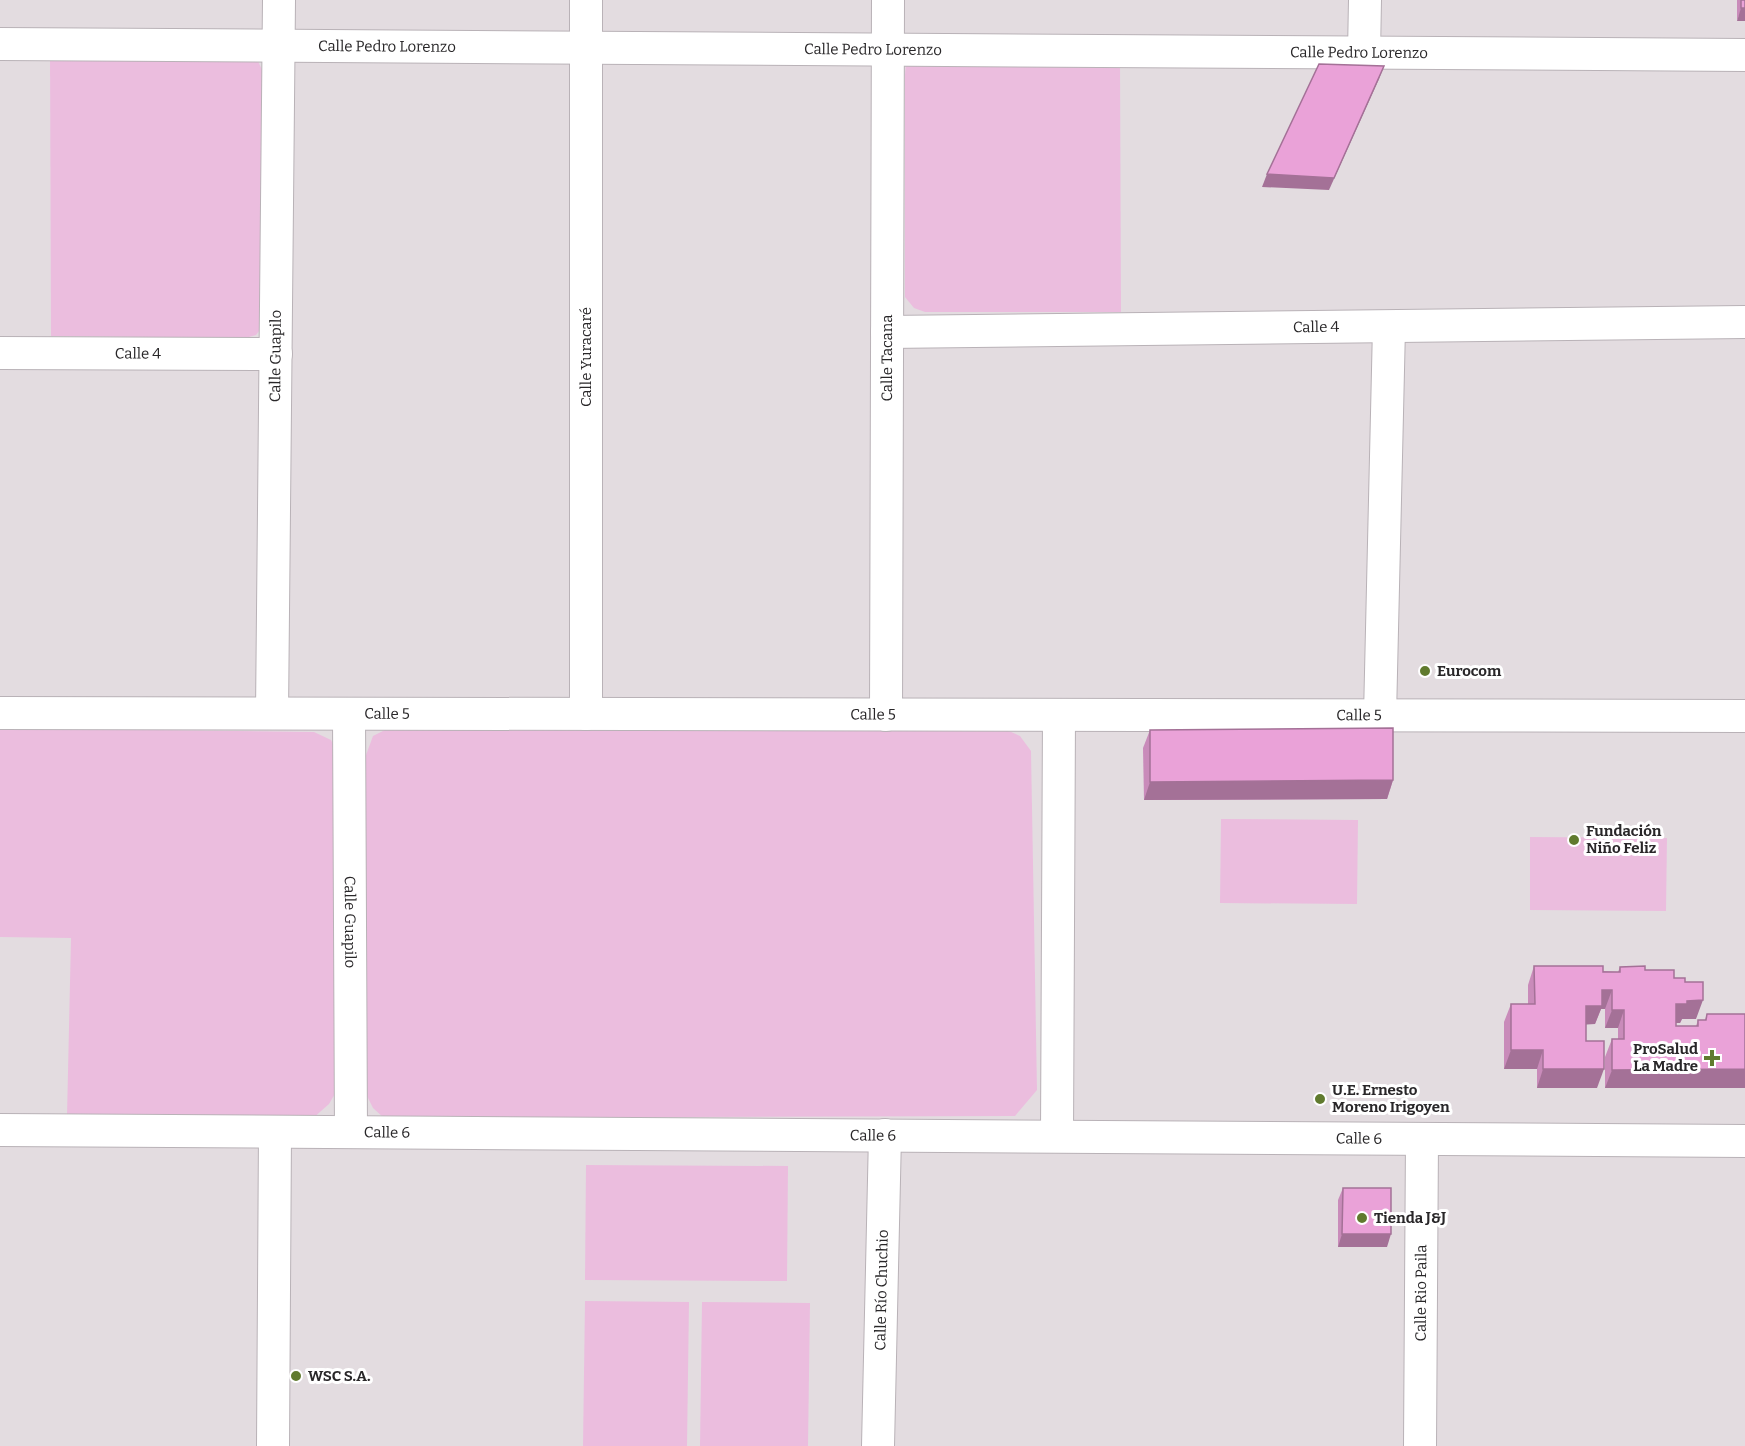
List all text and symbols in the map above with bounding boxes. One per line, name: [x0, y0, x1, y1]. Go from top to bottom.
street label: Calle Pedro Lorenzo: [318, 37, 456, 56]
street label: Calle Pedro Lorenzo: [804, 40, 942, 59]
street label: Calle Pedro Lorenzo: [1290, 43, 1428, 62]
street label: Calle Yuracaré: [577, 307, 595, 407]
street label: Calle Guapilo: [266, 310, 285, 402]
street label: Calle Tacana: [878, 314, 896, 402]
street label: Calle 4: [1293, 318, 1339, 336]
street label: Calle 4: [115, 344, 161, 363]
place label: Eurocom: [1437, 662, 1502, 680]
marker: Eurocom: [1418, 664, 1432, 678]
street label: Calle 5: [364, 705, 410, 723]
street label: Calle 5: [850, 705, 896, 724]
street label: Calle 5: [1336, 706, 1382, 724]
place label: Fundación Niño Feliz: [1586, 822, 1662, 857]
marker: Fundación Niño Feliz: [1567, 833, 1581, 847]
street label: Calle Guapilo: [341, 876, 359, 968]
place label: ProSalud La Madre: [1633, 1040, 1698, 1075]
marker: ProSalud La Madre: [1703, 1049, 1721, 1067]
place label: U.E. Ernesto Moreno Irigoyen: [1332, 1081, 1450, 1116]
marker: U.E. Ernesto Moreno Irigoyen: [1313, 1092, 1327, 1106]
street label: Calle 6: [364, 1123, 410, 1142]
street label: Calle 6: [850, 1126, 896, 1145]
street label: Calle 6: [1336, 1129, 1382, 1148]
place label: Tienda J&J: [1374, 1209, 1446, 1227]
marker: Tienda J&J: [1355, 1211, 1369, 1225]
street label: Calle Río Chuchio: [871, 1229, 892, 1351]
street label: Calle Rio Paila: [1412, 1244, 1430, 1342]
place label: WSC S.A.: [308, 1367, 371, 1385]
marker: WSC S.A.: [289, 1369, 303, 1383]

